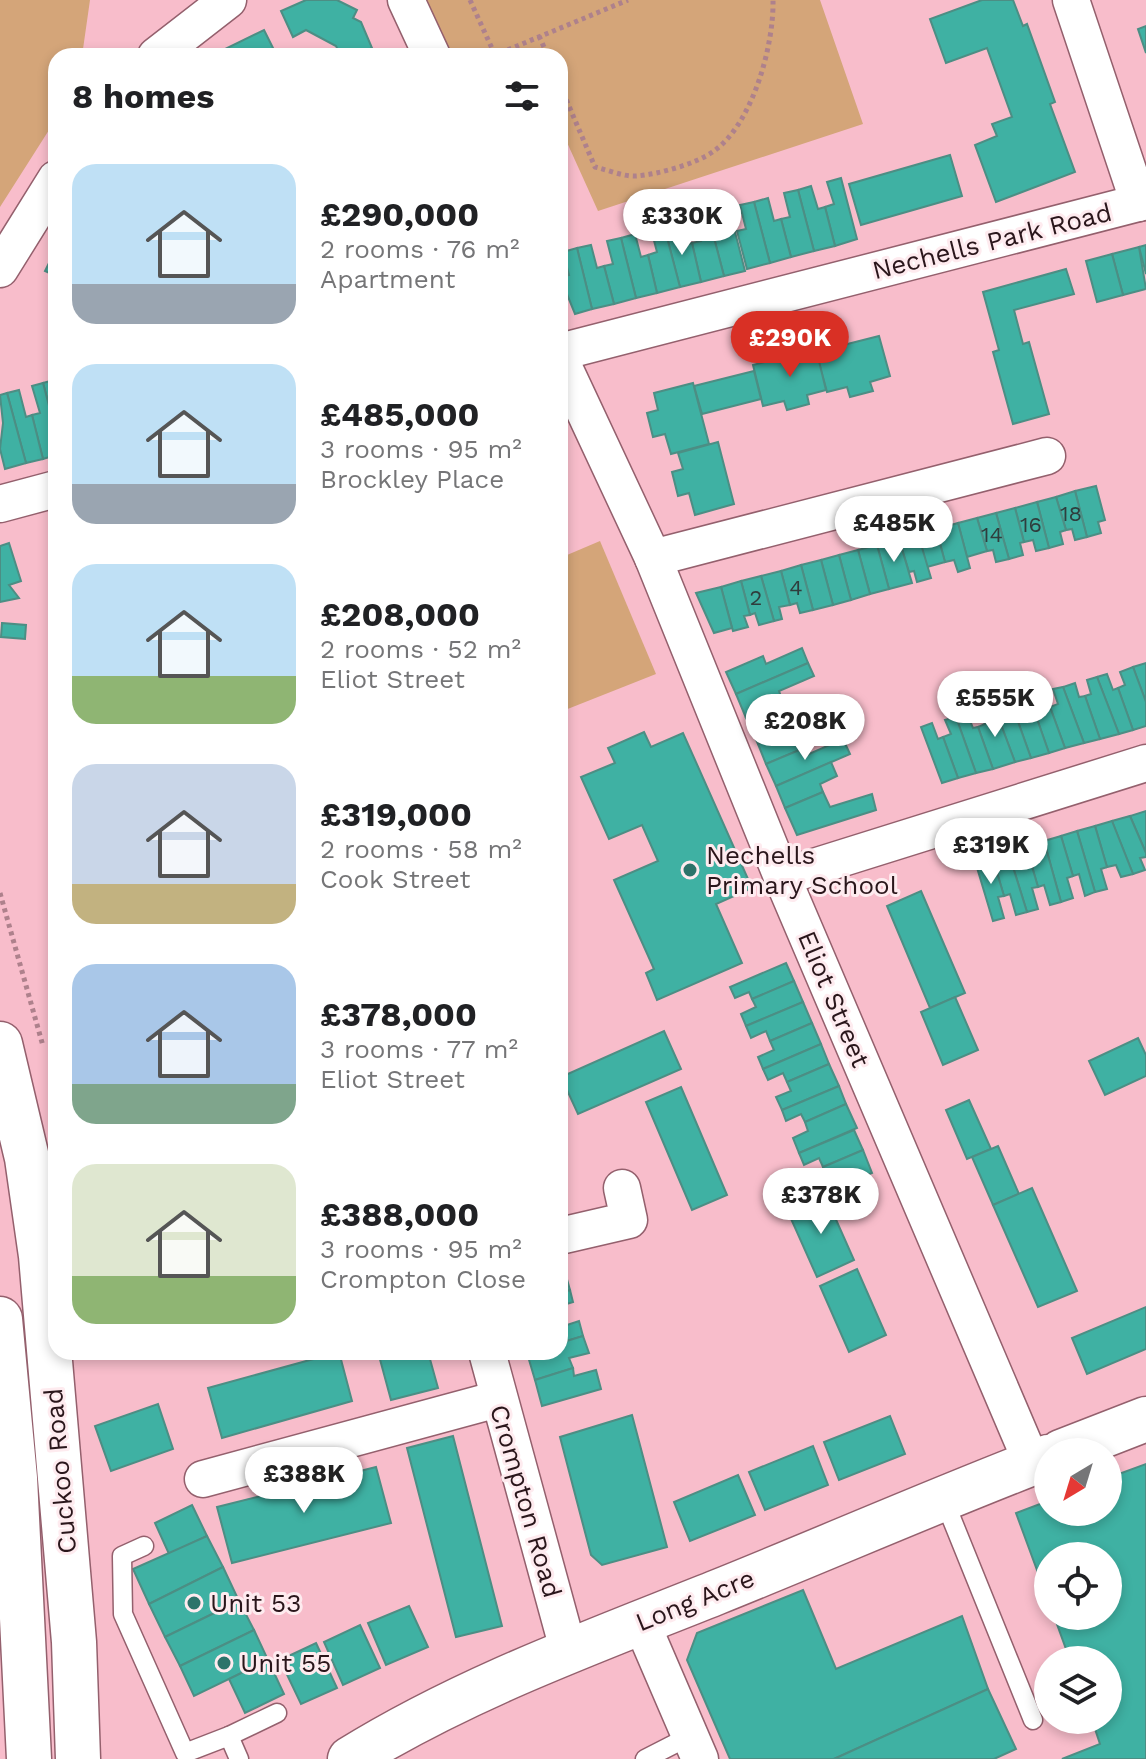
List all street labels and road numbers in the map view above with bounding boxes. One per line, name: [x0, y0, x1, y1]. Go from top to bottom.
street label: Nechells Park Road: [869, 197, 1115, 285]
street label: Eliot Street: [792, 926, 876, 1072]
street label: Cuckoo Road: [38, 1387, 82, 1555]
street label: Crompton Road: [484, 1401, 568, 1601]
street label: Long Acre: [631, 1563, 759, 1637]

